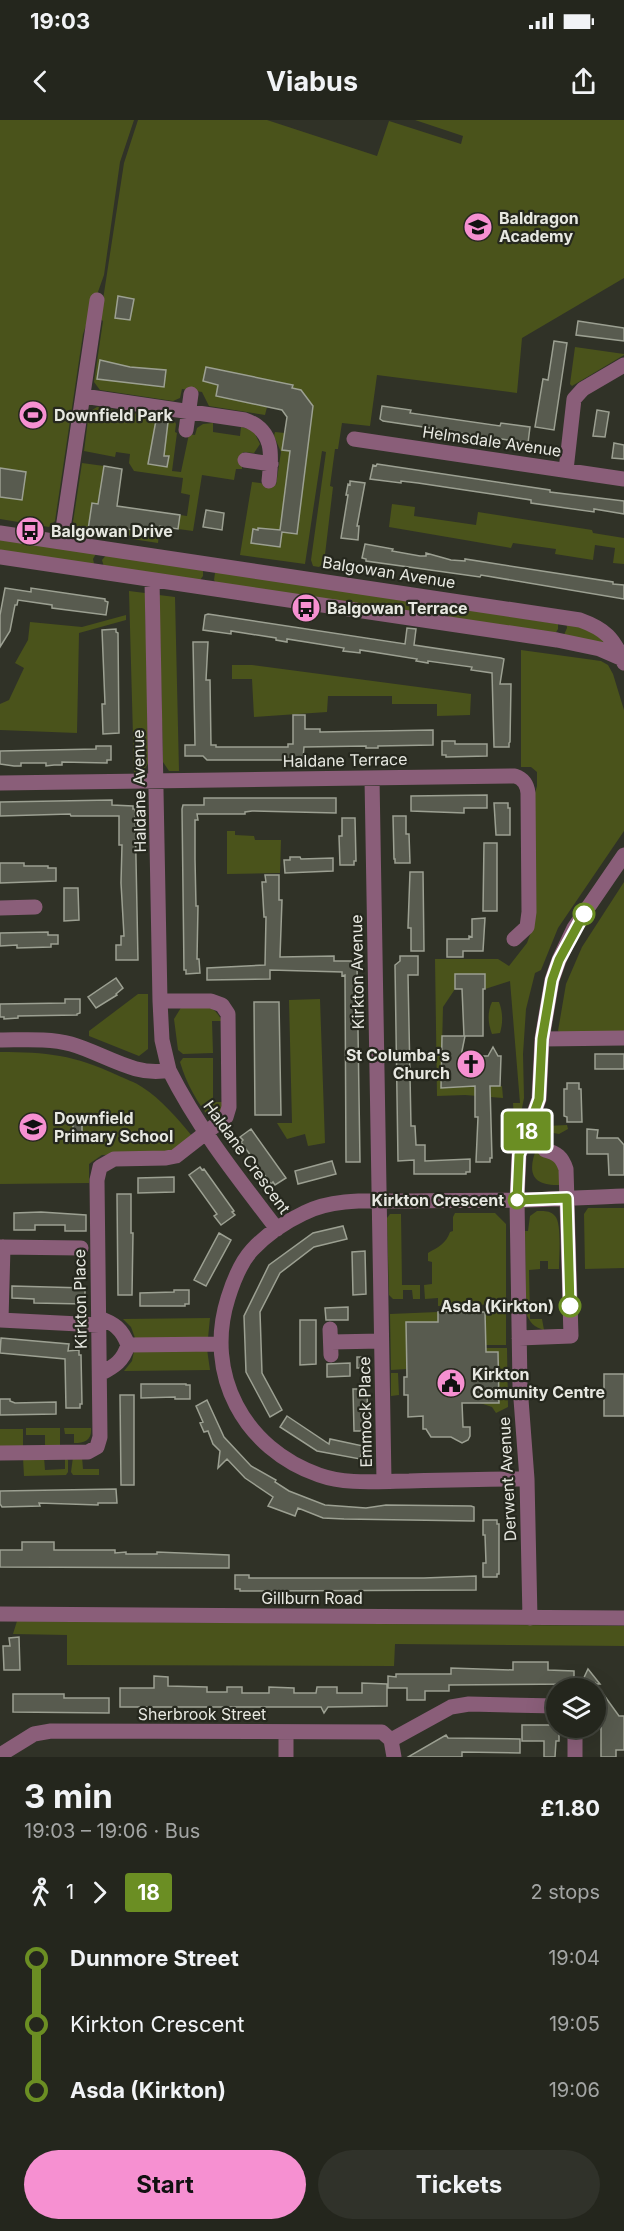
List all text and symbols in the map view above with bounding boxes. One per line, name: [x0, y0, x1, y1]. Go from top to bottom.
text: 19:03: [30, 8, 90, 34]
icon: back: [24, 65, 57, 98]
text: Viabus: [266, 65, 358, 98]
icon: share: [567, 65, 600, 98]
place label: Baldragon Academy: [499, 208, 579, 246]
school or university icon: Baldragon Academy: [462, 211, 494, 243]
sports icon: Downfield Park: [17, 399, 49, 431]
place label: Downfield Park: [54, 405, 174, 425]
street label: Helmsdale Avenue: [421, 421, 563, 461]
bus stop icon: Balgowan Drive: [14, 515, 46, 547]
place label: Balgowan Drive: [51, 521, 173, 541]
street label: Balgowan Avenue: [321, 552, 457, 592]
bus stop icon: Balgowan Terrace: [290, 592, 322, 624]
place label: Balgowan Terrace: [327, 598, 468, 618]
street label: Haldane Avenue: [128, 729, 150, 853]
street label: Haldane Terrace: [282, 749, 408, 771]
unlabelled marker: [573, 903, 595, 925]
street label: Kirkton Avenue: [346, 914, 368, 1030]
place label: St Columba's Church: [346, 1045, 450, 1083]
church icon: St Columba's Church: [455, 1048, 487, 1080]
street label: Haldane Crescent: [199, 1096, 295, 1218]
place label: Downfield Primary School: [54, 1108, 173, 1146]
school or university icon: Downfield Primary School: [17, 1111, 49, 1143]
line badge: 18: [500, 1112, 554, 1150]
text: 18: [516, 1119, 538, 1144]
place label: Kirkton Crescent: [372, 1190, 504, 1210]
marker: Kirkton Crescent: [508, 1191, 526, 1209]
street label: Kirkton Place: [69, 1249, 91, 1349]
marker: Asda (Kirkton): [559, 1295, 581, 1317]
place label: Asda (Kirkton): [441, 1296, 554, 1316]
street label: Emmock Place: [354, 1356, 376, 1468]
place label: Kirkton Comunity Centre: [472, 1364, 605, 1402]
public building icon: Kirkton Comunity Centre: [435, 1367, 467, 1399]
street label: Derwent Avenue: [494, 1416, 520, 1542]
street label: Gillburn Road: [261, 1588, 363, 1608]
map controls: [546, 1678, 606, 1738]
button: layers: [546, 1678, 606, 1738]
street label: Sherbrook Street: [138, 1704, 266, 1724]
text: 3 min: [24, 1776, 113, 1816]
text: £1.80: [541, 1795, 600, 1821]
text: 19:03 – 19:06 · Bus: [24, 1819, 200, 1843]
icon: walk: [24, 1876, 57, 1909]
icon: forward: [83, 1876, 116, 1909]
text: 1: [66, 1880, 74, 1904]
text: 18: [137, 1880, 160, 1905]
text: 2 stops: [530, 1880, 600, 1904]
text: Dunmore Street: [70, 1945, 239, 1971]
text: 19:04: [548, 1946, 600, 1970]
text: Kirkton Crescent: [70, 2011, 245, 2037]
text: 19:05: [549, 2012, 600, 2036]
text: Asda (Kirkton): [70, 2077, 226, 2103]
text: 19:06: [549, 2078, 600, 2102]
button: Start: [24, 2150, 306, 2219]
button: Tickets: [318, 2150, 600, 2219]

